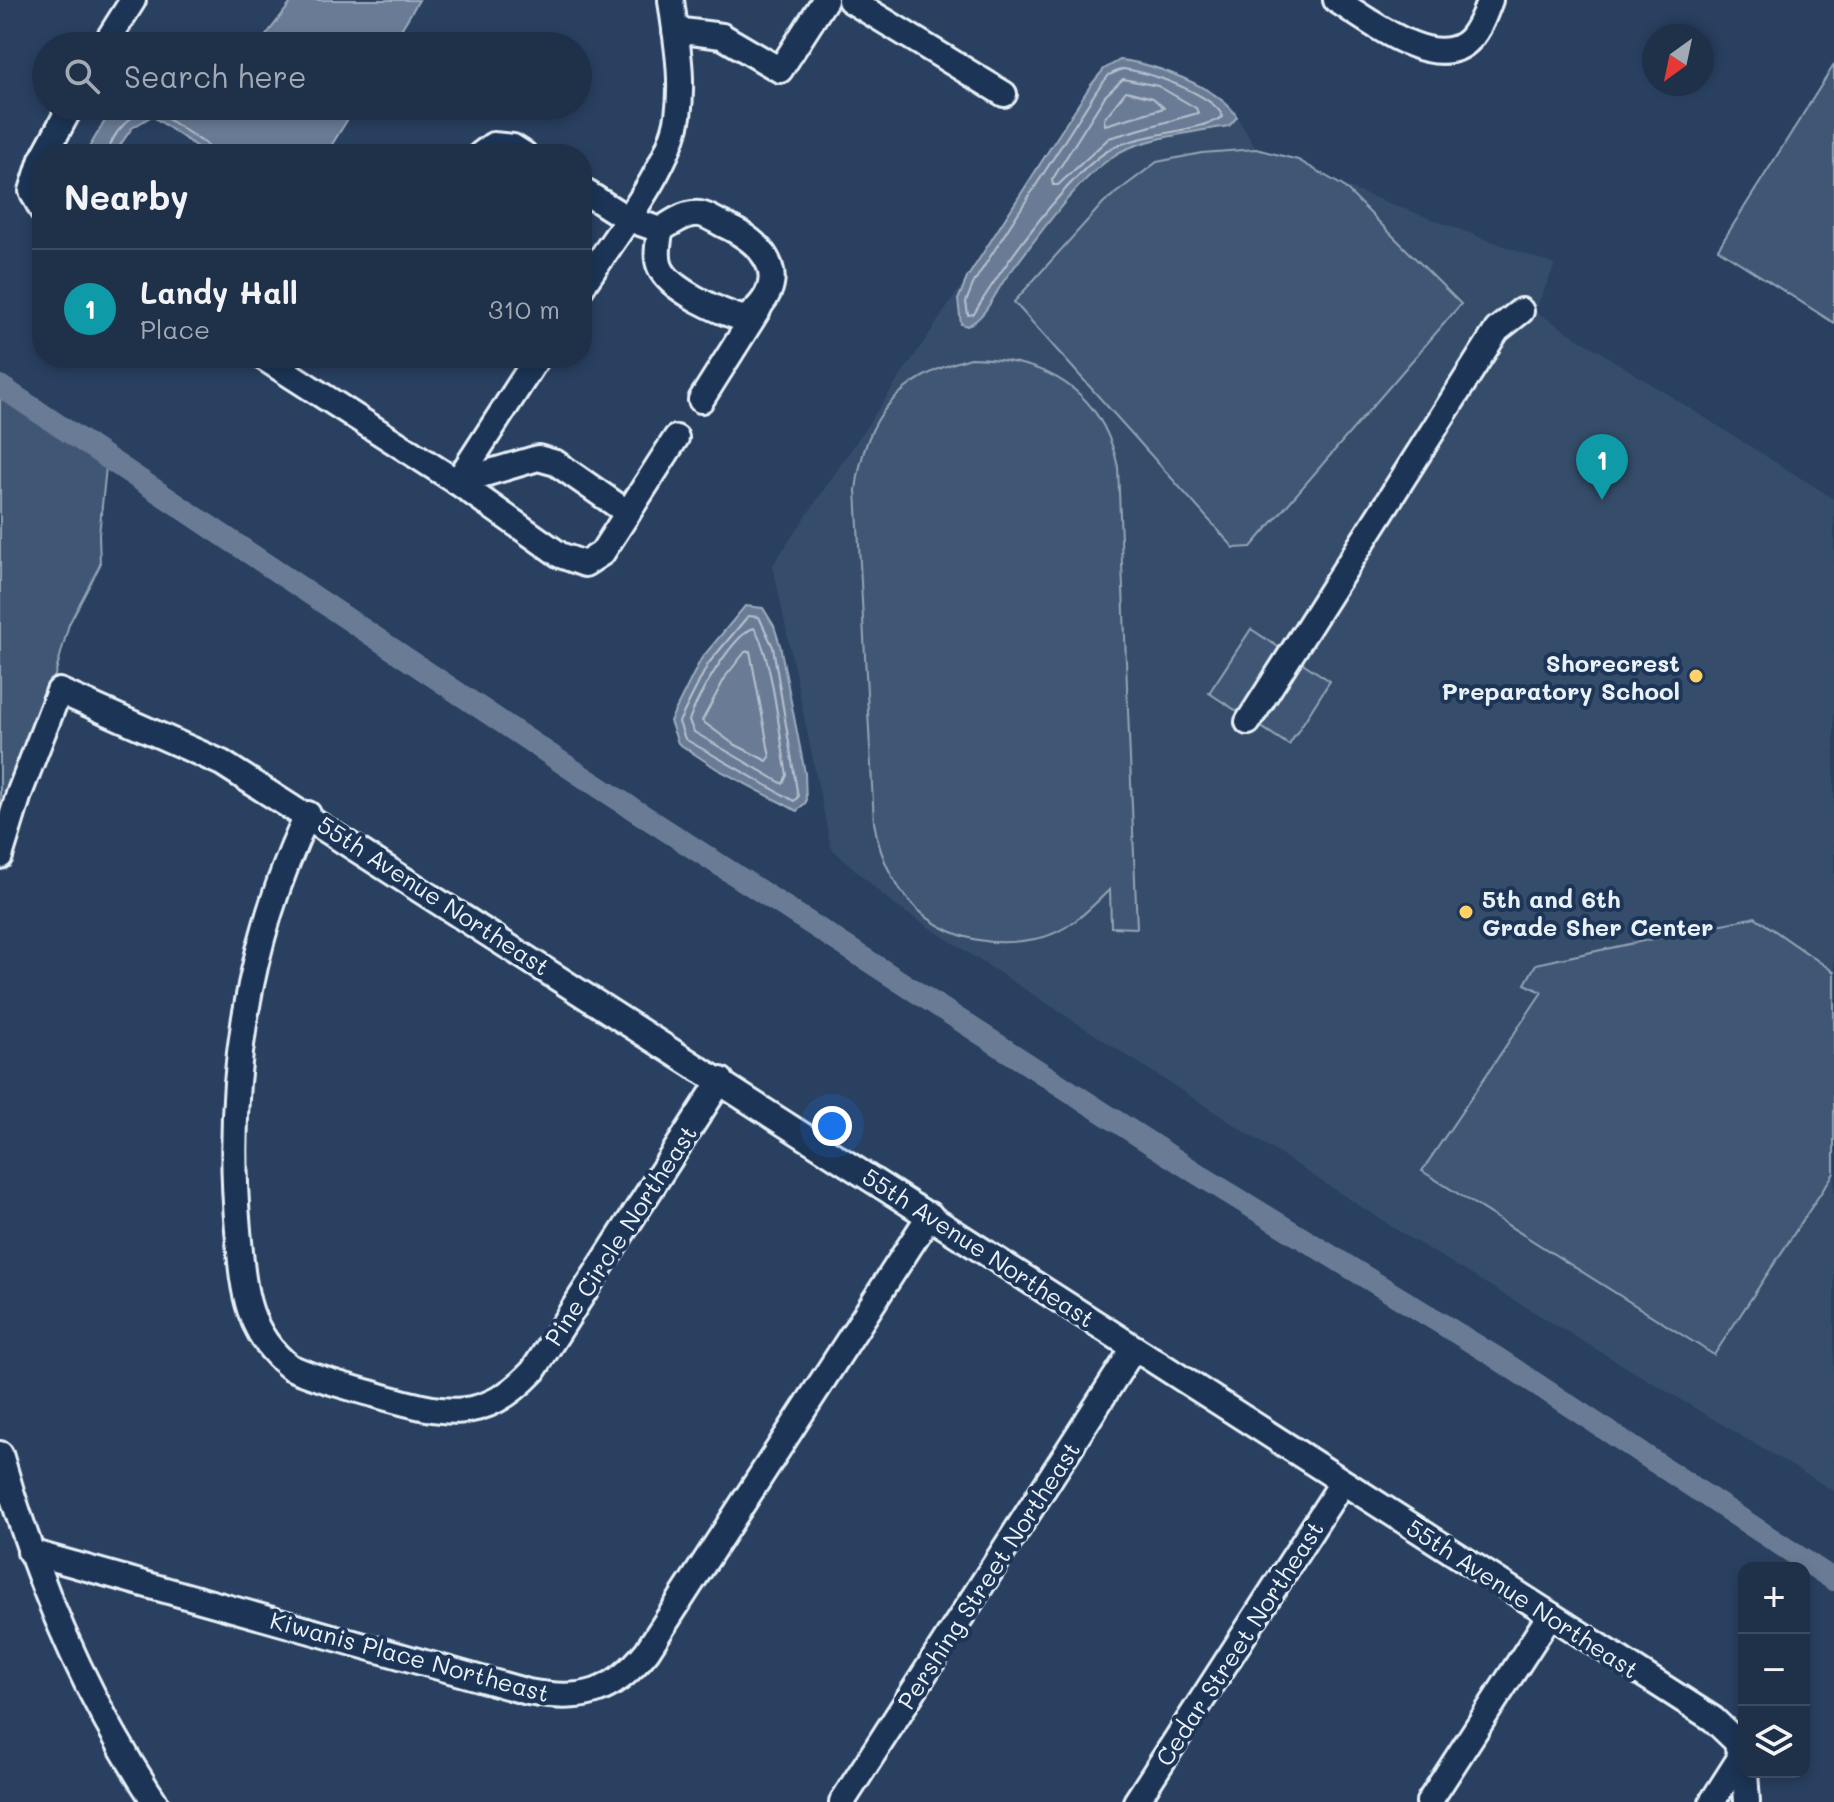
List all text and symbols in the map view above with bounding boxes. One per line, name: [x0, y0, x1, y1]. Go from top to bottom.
north arrow: [1642, 24, 1714, 96]
search box: [32, 32, 592, 120]
icon: search: [60, 54, 104, 98]
text: Search here: [124, 56, 307, 96]
text: Nearby: [64, 174, 189, 219]
text: Landy Hall: [140, 272, 298, 312]
text: 1: [84, 292, 96, 326]
text: 310 m: [488, 292, 560, 326]
text: Place: [140, 312, 210, 346]
pin: 1: [1576, 434, 1628, 500]
place label: Shorecrest Preparatory School: [1441, 647, 1680, 706]
marker: Shorecrest Preparatory School: [1687, 667, 1705, 685]
street label: 55th Avenue Northeast: [312, 808, 556, 982]
place label: 5th and 6th Grade Sher Center: [1482, 883, 1714, 942]
marker: 5th and 6th Grade Sher Center: [1457, 903, 1475, 921]
your location: [812, 1106, 852, 1146]
street label: Pine Circle Northeast: [537, 1119, 703, 1351]
street label: 55th Avenue Northeast: [857, 1160, 1101, 1334]
street label: Pershing Street Northeast: [890, 1435, 1086, 1715]
street label: 55th Avenue Northeast: [1401, 1511, 1645, 1685]
street label: Cedar Street Northeast: [1148, 1515, 1330, 1771]
map controls: [1738, 1562, 1810, 1778]
button: +: [1738, 1562, 1810, 1634]
street label: Kiwanis Place Northeast: [267, 1604, 553, 1708]
button: −: [1738, 1634, 1810, 1706]
button: layers: [1738, 1706, 1810, 1778]

